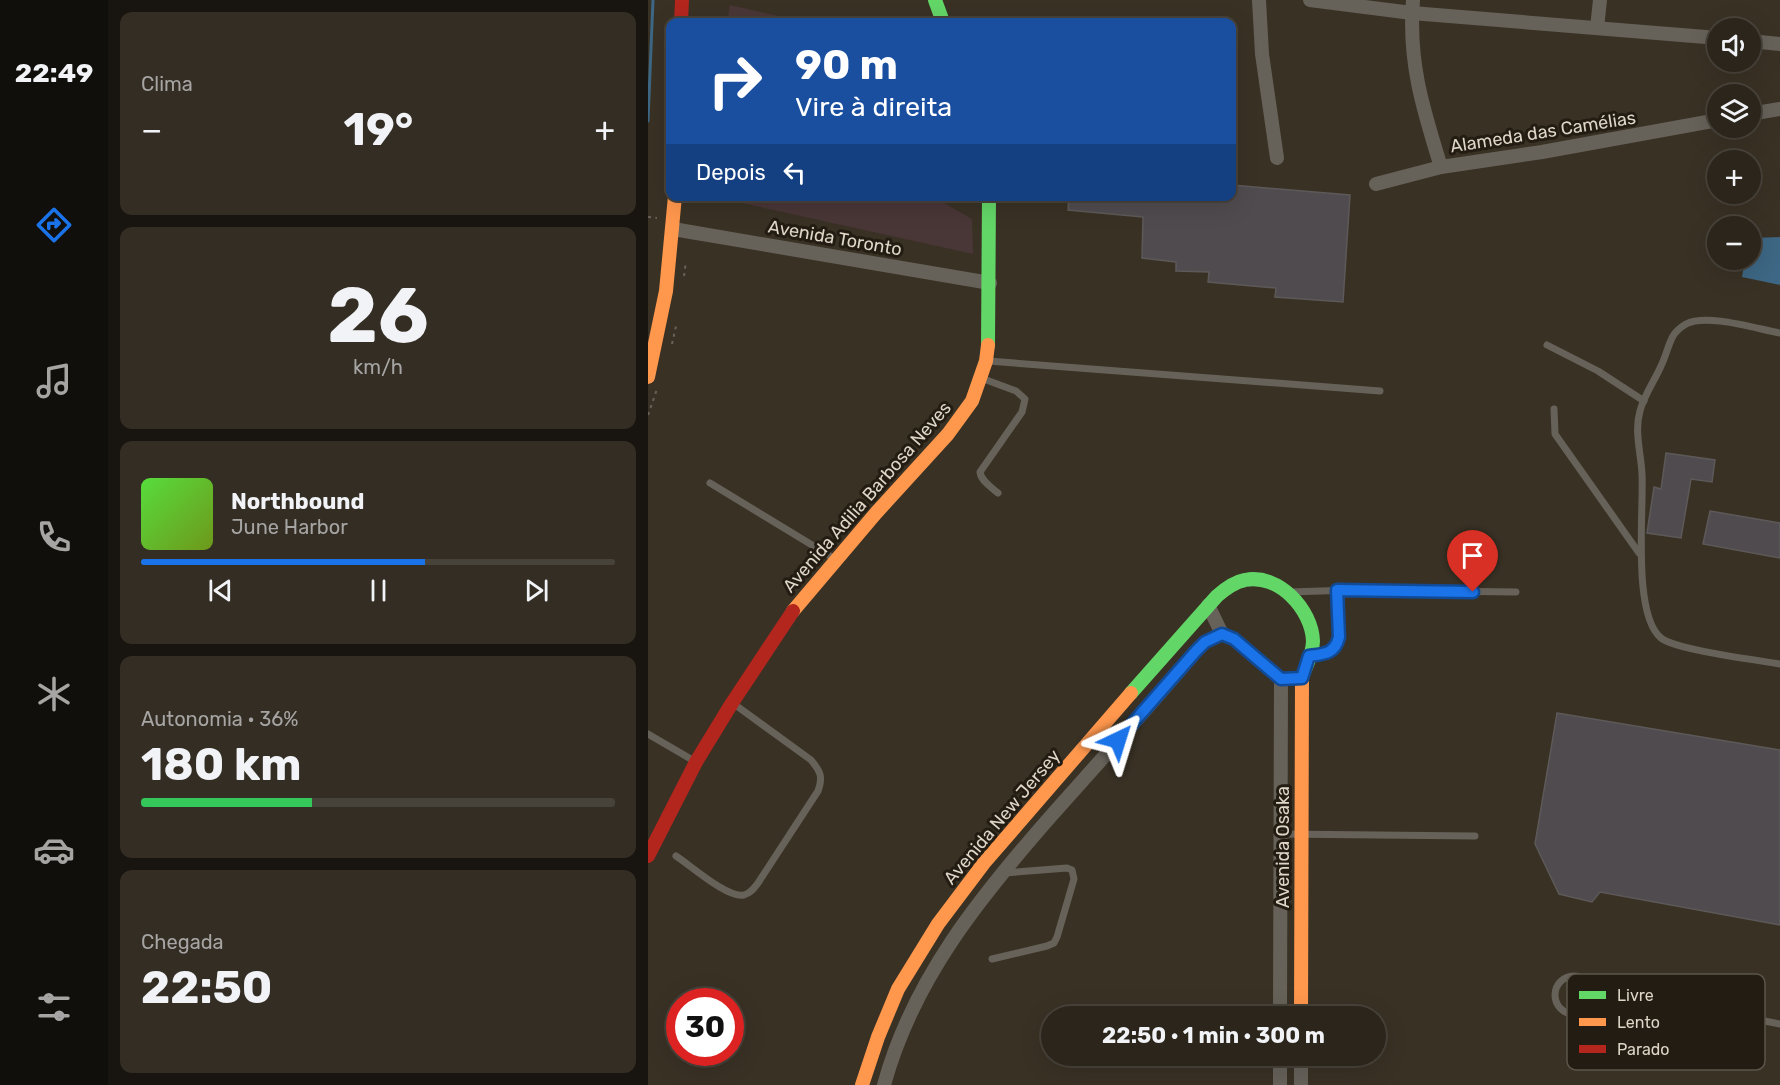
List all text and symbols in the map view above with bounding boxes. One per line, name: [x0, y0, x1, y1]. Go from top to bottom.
map controls: [1707, 18, 1761, 270]
button: sound: [1707, 18, 1761, 72]
text: 90 m: [795, 40, 898, 90]
icon: right: [696, 42, 774, 120]
text: 22:49: [15, 57, 93, 89]
text: Clima: [141, 72, 193, 96]
button: layers: [1707, 84, 1761, 138]
text: Vire à direita: [795, 91, 952, 123]
text: 19°: [344, 103, 413, 156]
street label: Alameda das Camélias: [1449, 106, 1637, 158]
text: −: [141, 110, 162, 149]
text: +: [594, 110, 615, 149]
button: +: [1707, 150, 1761, 204]
icon: left: [778, 156, 811, 189]
text: Depois: [696, 159, 766, 186]
icon: directions: [33, 204, 75, 246]
street label: Avenida Toronto: [766, 215, 904, 261]
button: −: [1707, 216, 1761, 270]
text: 26: [327, 269, 429, 362]
text: km/h: [353, 355, 403, 379]
icon: music: [33, 360, 75, 402]
street label: Avenida Adilia Barbosa Neves: [778, 397, 956, 597]
text: Northbound: [231, 488, 364, 515]
text: June Harbor: [231, 515, 348, 539]
icon: phone: [33, 516, 75, 558]
pin: [1447, 530, 1498, 592]
icon: arrive: [1456, 539, 1489, 572]
icon: previous: [204, 574, 237, 607]
icon: pause: [362, 574, 395, 607]
icon: next: [520, 574, 553, 607]
icon: climate: [33, 673, 75, 715]
text: Autonomia · 36%: [141, 707, 299, 731]
position arrow: [1086, 708, 1150, 772]
text: 180 km: [141, 738, 302, 791]
street label: Avenida New Jersey: [939, 745, 1065, 889]
street label: Avenida Osaka: [1272, 786, 1294, 908]
icon: car: [33, 829, 75, 871]
text: Chegada: [141, 930, 224, 954]
text: 22:50: [141, 961, 272, 1014]
legend: [1567, 974, 1765, 1070]
icon: filters: [33, 986, 75, 1028]
text: Livre: [1617, 986, 1654, 1005]
speed limit sign: 30: [666, 988, 744, 1066]
text: Lento: [1617, 1013, 1660, 1032]
text: 22:50 · 1 min · 300 m: [1102, 1022, 1325, 1049]
text: Parado: [1617, 1040, 1669, 1059]

